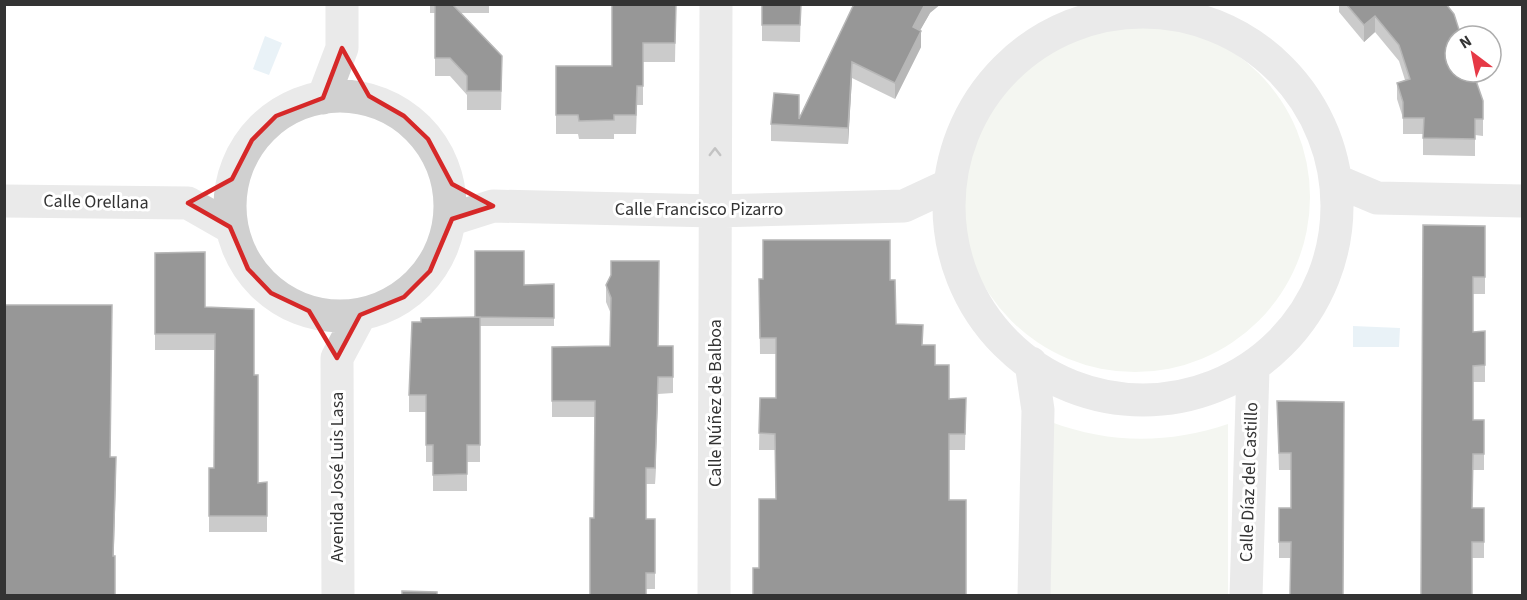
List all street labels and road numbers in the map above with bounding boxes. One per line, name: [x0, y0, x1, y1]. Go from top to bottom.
street label: Calle Orellana: [43, 189, 149, 215]
street label: Calle Francisco Pizarro: [615, 197, 783, 222]
street label: Calle Núñez de Balboa: [703, 319, 728, 487]
street label: Avenida José Luis Lasa: [325, 392, 350, 562]
street label: Calle Díaz del Castillo: [1234, 402, 1264, 562]

